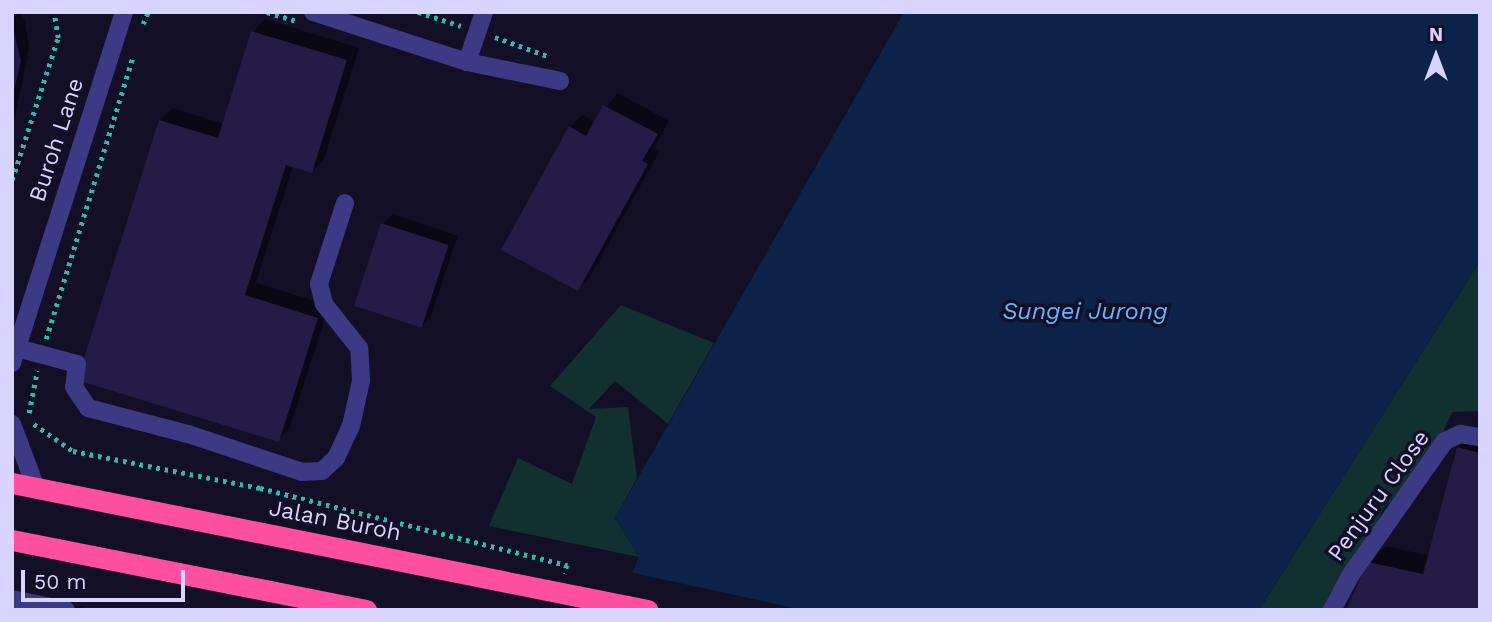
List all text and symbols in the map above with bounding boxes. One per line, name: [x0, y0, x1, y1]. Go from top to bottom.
north arrow: [1401, 21, 1471, 91]
text: N: [1429, 23, 1443, 46]
street label: Buroh Lane: [24, 75, 90, 205]
water label: Sungei Jurong: [1002, 298, 1168, 326]
street label: Penjuru Close: [1322, 425, 1436, 567]
street label: Jalan Buroh: [267, 495, 403, 547]
scale bar: [24, 556, 189, 600]
text: 50 m: [34, 569, 86, 594]

